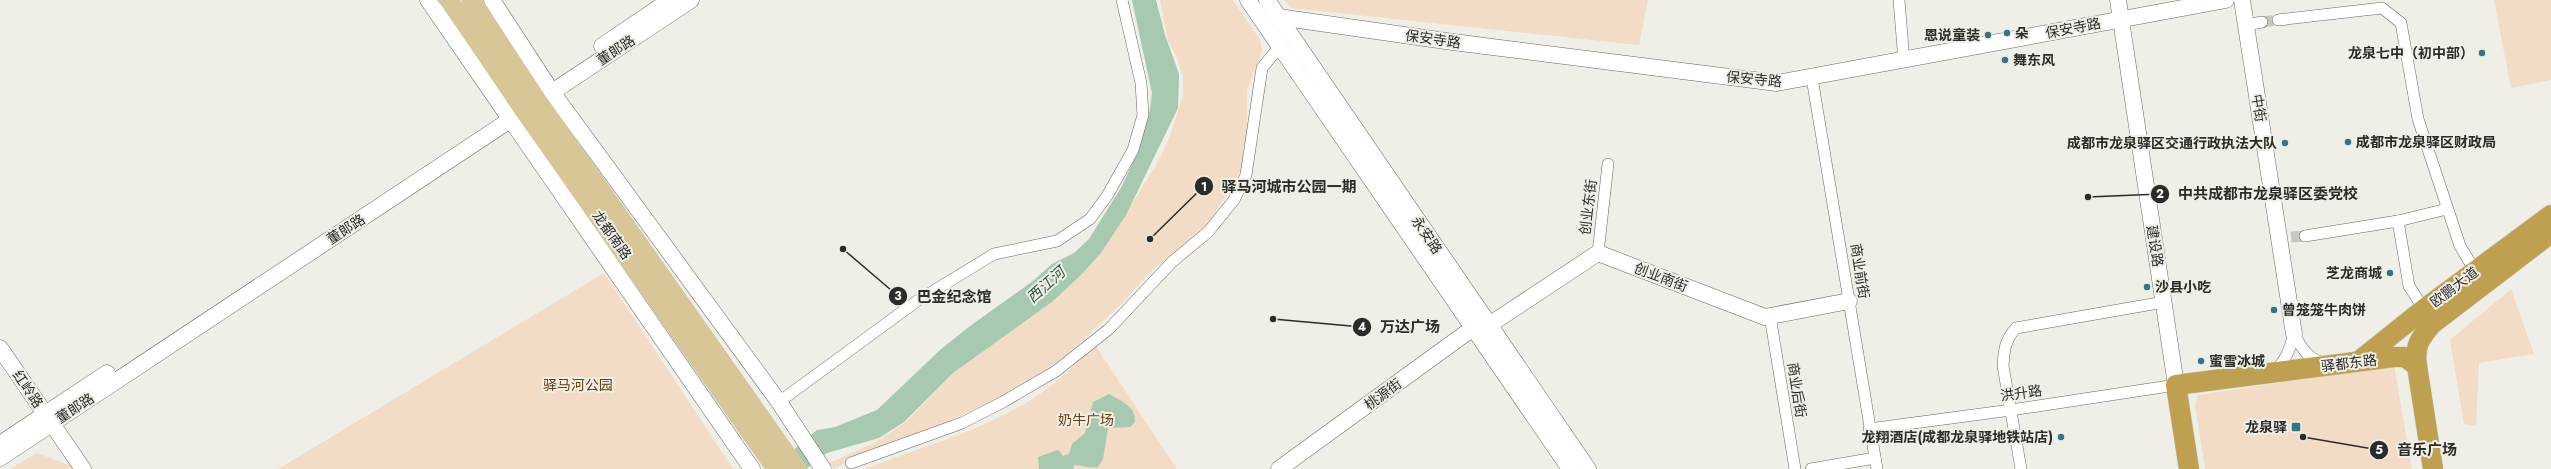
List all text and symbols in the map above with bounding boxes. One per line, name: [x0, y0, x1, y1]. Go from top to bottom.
street label: 保安寺路: [2044, 13, 2102, 43]
place label: 朵: [2015, 23, 2029, 43]
street label: 保安寺路: [1404, 25, 1462, 53]
place label: 恩说童装: [1924, 25, 1980, 45]
marker: 朵: [2002, 28, 2012, 38]
street label: 董郞路: [593, 30, 639, 70]
marker: 恩说童装: [1983, 30, 1993, 40]
place label: 龙泉七中（初中部）: [2348, 43, 2474, 63]
marker: 龙泉七中（初中部）: [2477, 48, 2487, 58]
place label: 舞东风: [2013, 50, 2055, 70]
marker: 舞东风: [2000, 55, 2010, 65]
street label: 保安寺路: [1725, 67, 1783, 91]
street label: 中街: [2247, 93, 2271, 123]
place label: 成都市龙泉驿区财政局: [2356, 132, 2496, 152]
place label: 成都市龙泉驿区交通行政执法大队: [2067, 133, 2277, 153]
marker: 成都市龙泉驿区财政局: [2343, 137, 2353, 147]
marker: 成都市龙泉驿区交通行政执法大队: [2280, 138, 2290, 148]
callout: 驿马河城市公园一期: [1194, 173, 1365, 200]
text: 驿马河城市公园一期: [1221, 176, 1357, 198]
text: 1: [1201, 178, 1207, 196]
street label: 创业东街: [1575, 178, 1601, 236]
callout: 中共成都市龙泉驿区委党校: [2150, 181, 2366, 208]
text: 中共成都市龙泉驿区委党校: [2178, 183, 2358, 205]
text: 2: [2156, 185, 2164, 203]
street label: 龙都南路: [588, 206, 636, 264]
street label: 董郞路: [323, 209, 369, 249]
street label: 永安路: [1407, 212, 1447, 258]
street label: 建设路: [2142, 224, 2168, 268]
street label: 商业前街: [1846, 242, 1874, 300]
street label: 创业南街: [1631, 258, 1691, 296]
water label: 西江河: [1022, 260, 1072, 308]
street label: 欧鹏大道: [2426, 262, 2482, 312]
place label: 芝龙商城: [2326, 263, 2382, 283]
marker: 芝龙商城: [2385, 268, 2395, 278]
place label: 沙县小吃: [2155, 277, 2211, 297]
marker: 沙县小吃: [2142, 282, 2152, 292]
callout: 巴金纪念馆: [888, 283, 999, 310]
text: 巴金纪念馆: [916, 286, 992, 308]
text: 3: [894, 287, 902, 305]
place label: 曾笼笼牛肉饼: [2282, 300, 2366, 320]
marker: 曾笼笼牛肉饼: [2269, 305, 2279, 315]
callout: 万达广场: [1352, 313, 1448, 340]
text: 万达广场: [1380, 316, 1440, 338]
text: 4: [1358, 318, 1366, 336]
street label: 驿都东路: [2320, 350, 2378, 376]
place label: 蜜雪冰城: [2209, 351, 2265, 371]
marker: 蜜雪冰城: [2196, 356, 2206, 366]
street label: 商业后街: [1783, 361, 1811, 419]
street label: 红岭路: [8, 366, 48, 412]
street label: 桃源街: [1360, 374, 1406, 414]
park label: 驿马河公园: [543, 375, 613, 395]
street label: 洪升路: [1999, 380, 2043, 406]
street label: 董郞路: [52, 388, 98, 428]
park label: 奶牛广场: [1058, 410, 1114, 430]
place label: 龙泉驿: [2245, 417, 2287, 437]
marker: 龙泉驿: [2290, 421, 2302, 433]
place label: 龙翔酒店(成都龙泉驿地铁站店): [1861, 427, 2053, 447]
marker: 龙翔酒店(成都龙泉驿地铁站店): [2056, 432, 2066, 442]
callout: 音乐广场: [2369, 436, 2465, 463]
text: 音乐广场: [2397, 439, 2457, 461]
text: 5: [2375, 441, 2383, 459]

